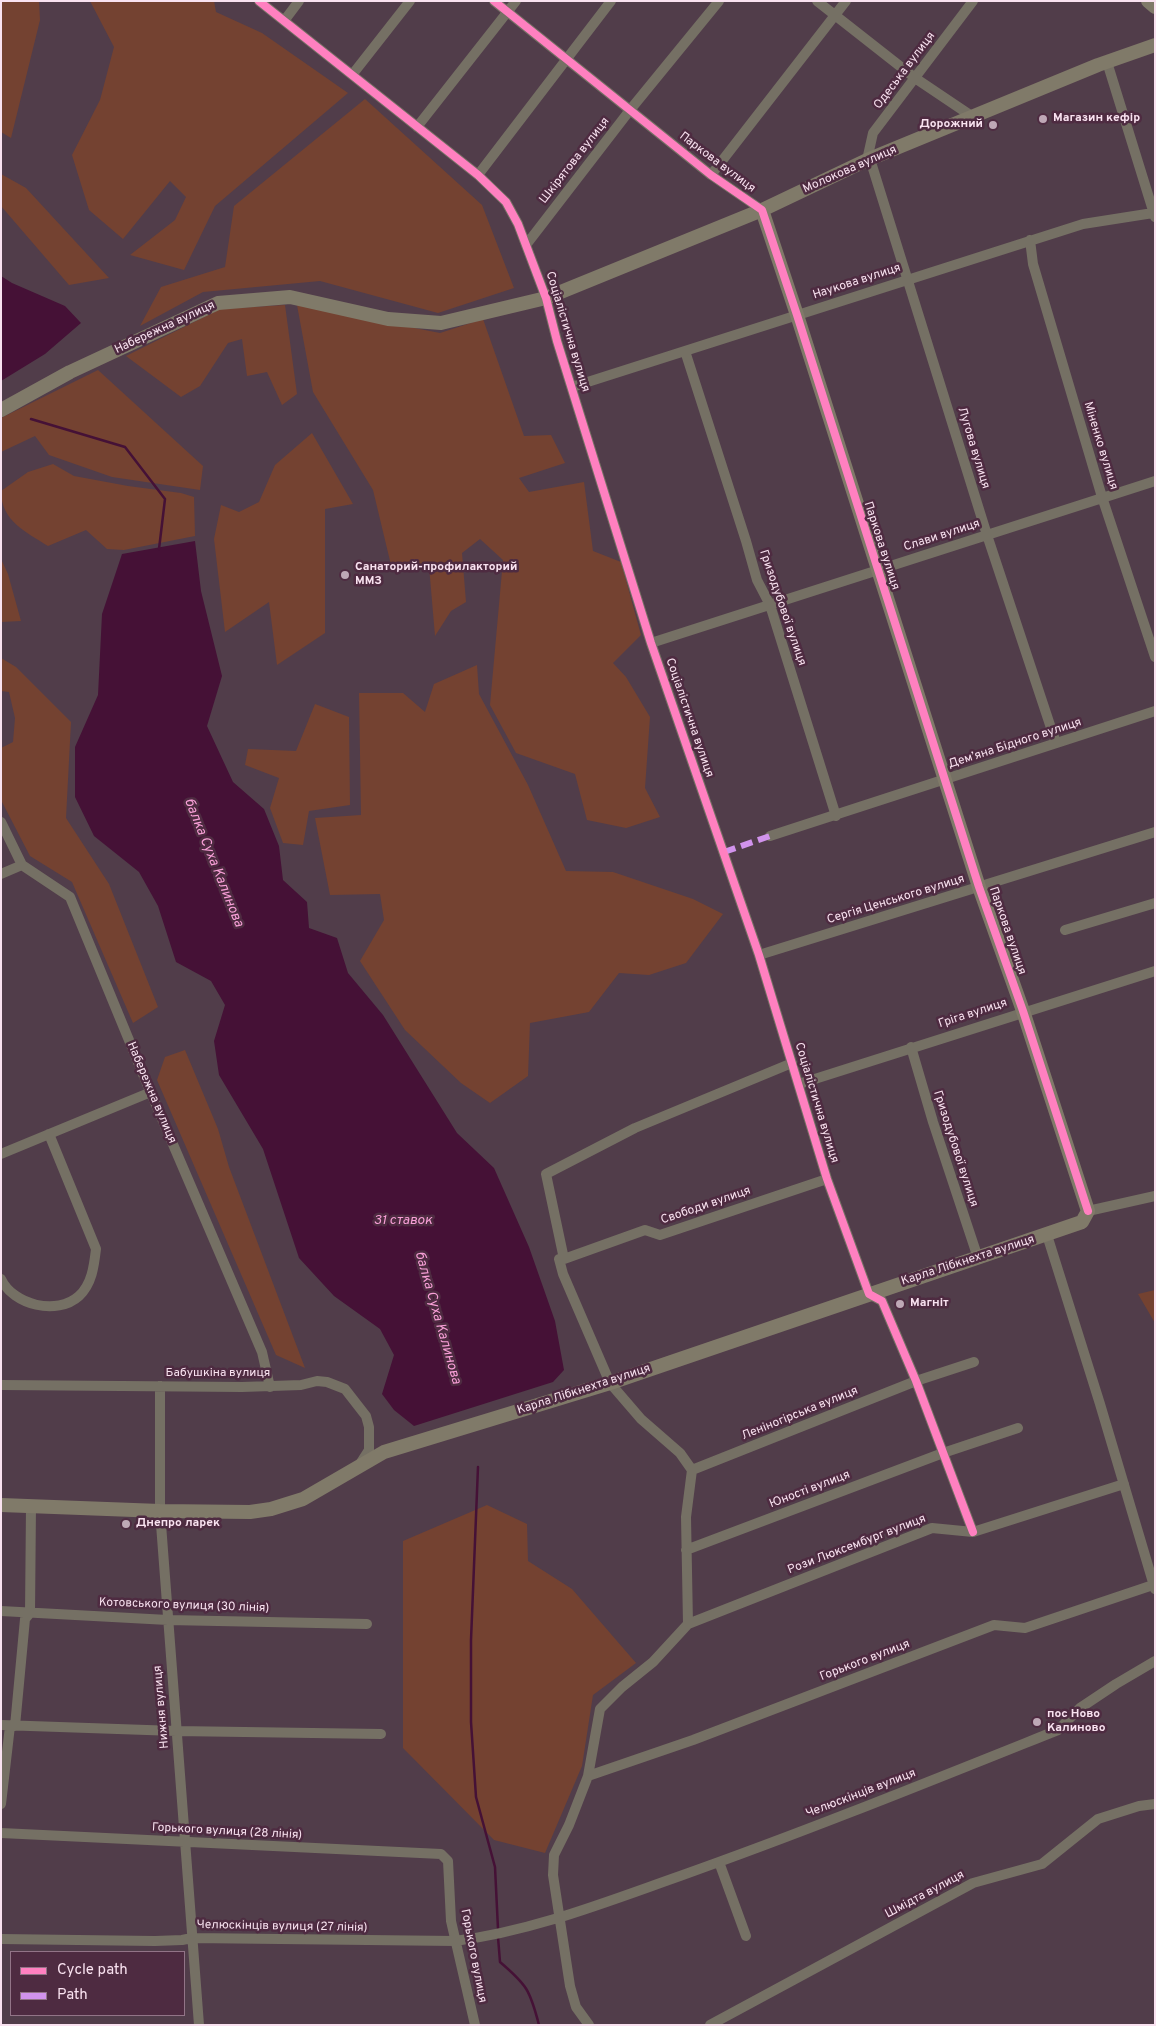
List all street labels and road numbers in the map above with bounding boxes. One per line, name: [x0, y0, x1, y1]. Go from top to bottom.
street label: Одеська вулиця: [871, 30, 939, 112]
street label: Шкірятова вулиця: [537, 115, 613, 207]
street label: Паркова вулиця: [676, 130, 758, 196]
street label: Молокова вулиця: [801, 143, 899, 197]
street label: Наукова вулиця: [811, 261, 903, 303]
street label: Соціалістична вулиця: [542, 270, 592, 394]
street label: Набережна вулиця: [113, 298, 217, 358]
street label: Міненко вулиця: [1080, 400, 1120, 492]
street label: Лугова вулиця: [954, 405, 992, 491]
street label: Паркова вулиця: [860, 500, 902, 592]
street label: Слави вулиця: [902, 517, 982, 555]
street label: Гризодубової вулиця: [755, 548, 809, 668]
street label: Соціалістична вулиця: [662, 656, 716, 780]
street label: Дем’яна Бідного вулиця: [947, 716, 1083, 772]
street label: Сергія Ценського вулиця: [826, 872, 966, 928]
street label: Паркова вулиця: [985, 885, 1029, 977]
street label: Гріга вулиця: [937, 996, 1009, 1032]
street label: Набережна вулиця: [123, 1040, 179, 1146]
street label: Соціалістична вулиця: [791, 1041, 841, 1165]
street label: Гризодубової вулиця: [929, 1089, 981, 1209]
street label: Свободи вулиця: [659, 1184, 753, 1228]
street label: Карла Лібкнехта вулиця: [899, 1233, 1037, 1289]
street label: Карла Лібкнехта вулиця: [515, 1362, 653, 1418]
street label: Бабушкіна вулиця: [166, 1367, 270, 1381]
street label: Леніногірська вулиця: [740, 1384, 860, 1444]
street label: Юності вулиця: [768, 1468, 852, 1512]
street label: Рози Люксембург вулиця: [786, 1512, 928, 1578]
street label: Котовського вулиця (30 лiнiя): [99, 1596, 269, 1616]
street label: Горького вулиця: [818, 1637, 912, 1685]
street label: Нижня вулиця: [151, 1665, 173, 1749]
street label: Челюскінців вулиця: [804, 1766, 918, 1822]
street label: Горького вулиця (28 лiнiя): [152, 1821, 302, 1843]
street label: Шмідта вулиця: [883, 1868, 967, 1922]
street label: Горького вулиця: [457, 1908, 489, 2004]
street label: Челюскінців вулиця (27 лiнiя): [196, 1918, 368, 1936]

